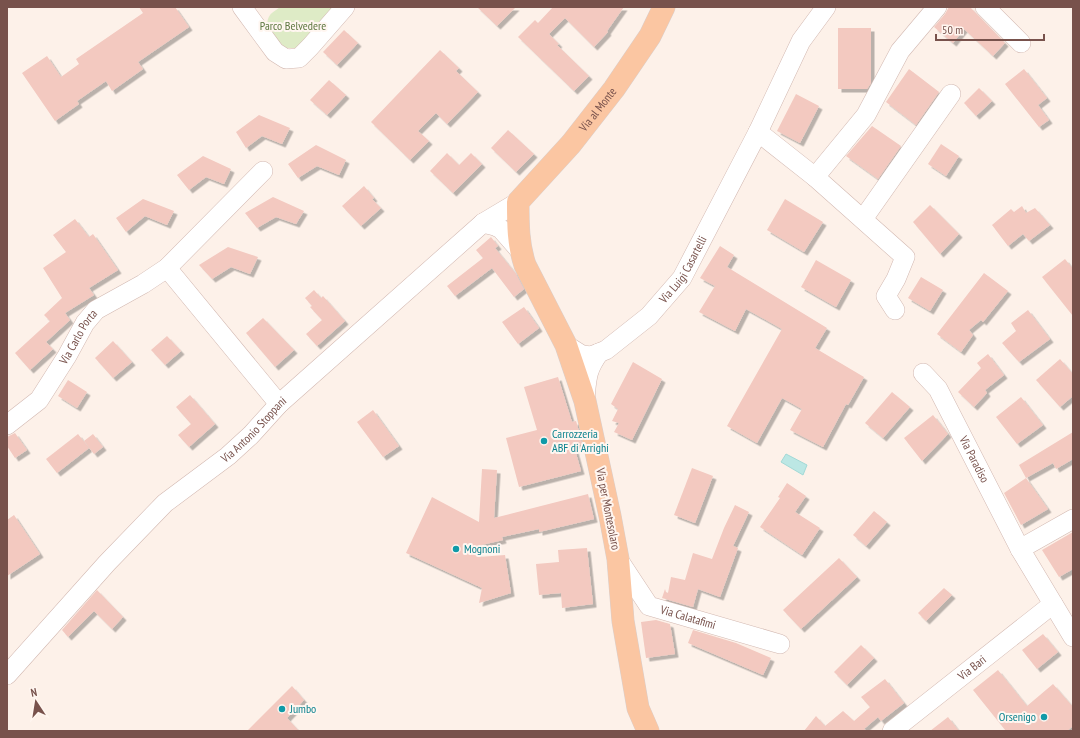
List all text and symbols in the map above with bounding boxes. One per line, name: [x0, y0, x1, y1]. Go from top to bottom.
scale bar: [936, 16, 1044, 42]
park label: Parco Belvedere: [260, 18, 326, 33]
text: 50 m: [942, 22, 963, 37]
street label: Via al Monte: [575, 84, 619, 135]
street label: Via Luigi Casartelli: [655, 233, 710, 307]
street label: Via Carlo Porta: [55, 306, 100, 368]
street label: Via Antonio Stoppani: [217, 393, 289, 466]
place label: Carrozzeria ABF di Arrighi: [552, 426, 609, 455]
street label: Via Paradiso: [956, 432, 993, 485]
marker: Carrozzeria ABF di Arrighi: [539, 436, 549, 446]
street label: Via per Montesolaro: [593, 466, 624, 551]
place label: Mognoni: [464, 541, 500, 556]
marker: Mognoni: [451, 544, 461, 554]
street label: Via Calatafimi: [658, 601, 718, 632]
street label: Via Bari: [954, 652, 989, 684]
north arrow: [16, 682, 56, 722]
text: N: [30, 685, 38, 700]
place label: Jumbo: [289, 701, 316, 716]
marker: Jumbo: [277, 704, 287, 714]
place label: Orsenigo: [999, 709, 1036, 724]
marker: Orsenigo: [1039, 712, 1049, 722]

